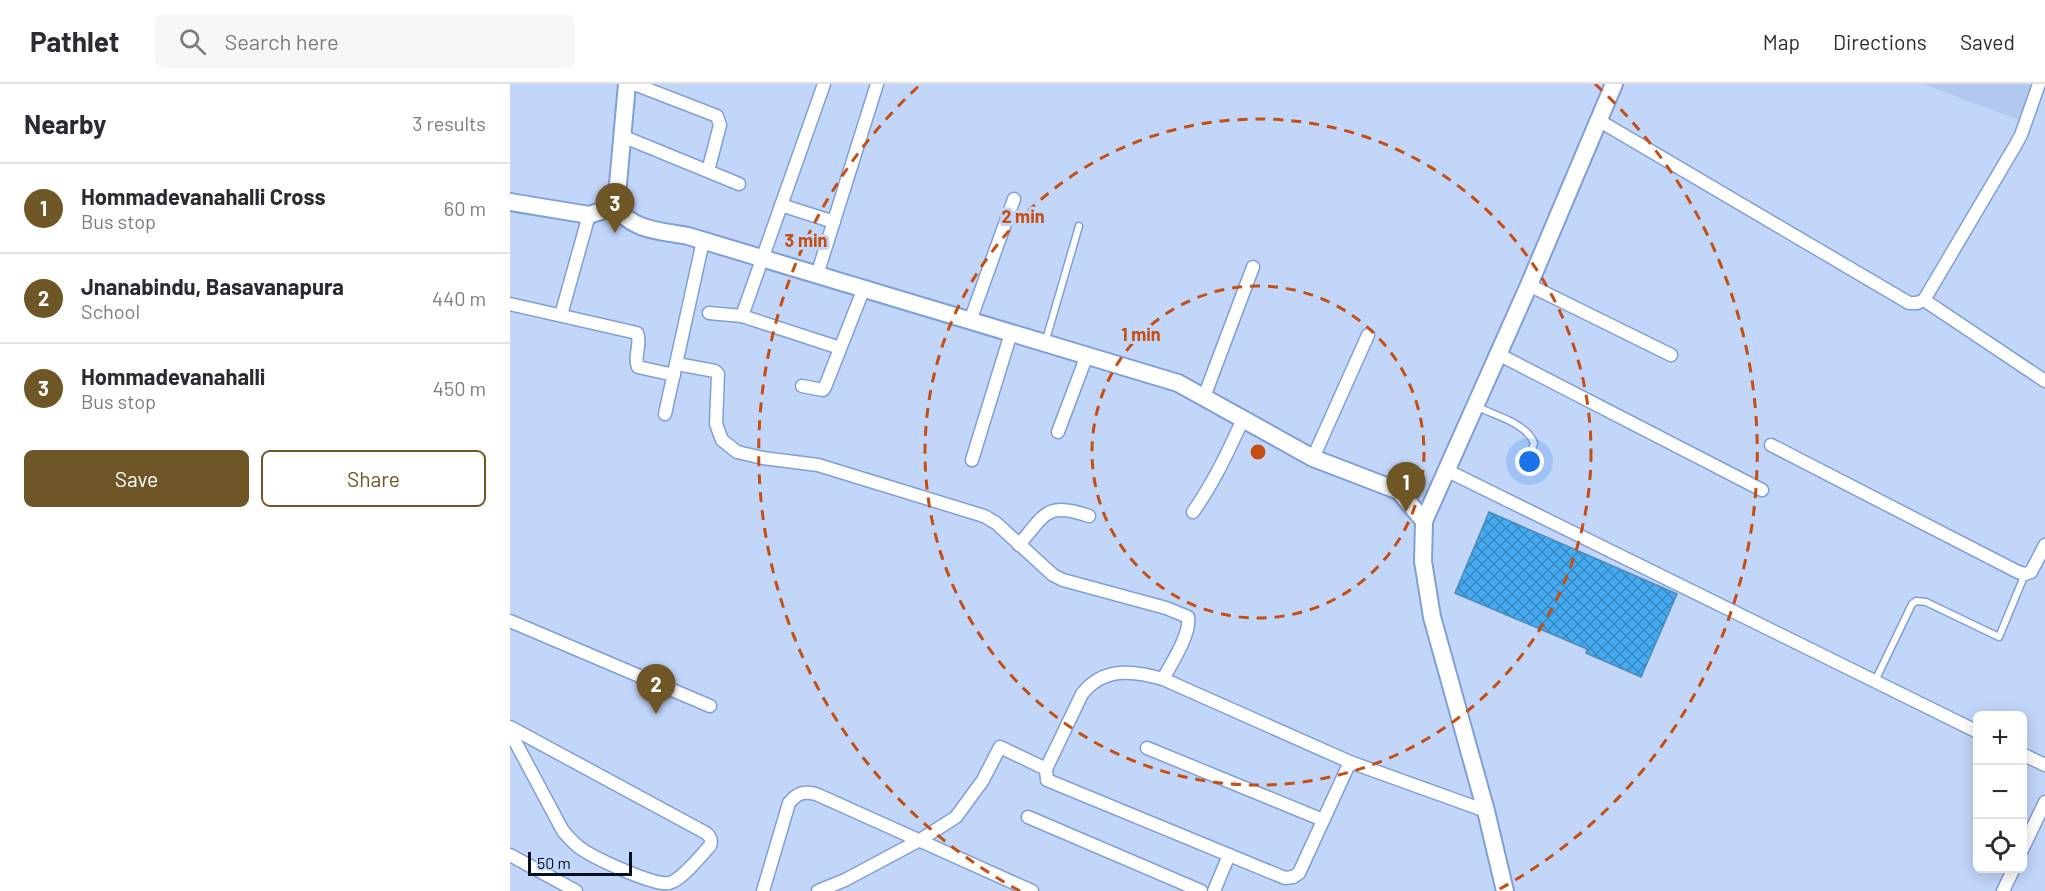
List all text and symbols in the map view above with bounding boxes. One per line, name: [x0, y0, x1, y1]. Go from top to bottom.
search box: [155, 14, 575, 68]
text: Pathlet: [30, 24, 119, 58]
icon: search: [176, 25, 209, 58]
text: Search here: [224, 28, 339, 54]
text: Map: [1763, 29, 1800, 54]
text: Directions: [1833, 29, 1927, 54]
text: Saved: [1960, 29, 2015, 54]
text: Nearby: [24, 108, 106, 139]
text: 3 results: [412, 111, 486, 135]
text: Hommadevanahalli Cross: [81, 183, 326, 209]
pin: 3: [596, 184, 634, 233]
text: 1: [40, 196, 47, 220]
text: 60 m: [444, 196, 486, 220]
text: 2 min: [1001, 205, 1045, 227]
text: Bus stop: [81, 209, 156, 233]
text: 3 min: [785, 229, 827, 251]
text: Jnanabindu, Basavanapura: [81, 273, 344, 299]
text: 2: [38, 286, 49, 310]
text: 440 m: [432, 286, 486, 310]
text: School: [81, 299, 140, 323]
text: 1 min: [1121, 323, 1161, 345]
text: Hommadevanahalli: [81, 363, 265, 389]
text: 3: [38, 376, 49, 400]
text: 450 m: [433, 376, 486, 400]
text: Bus stop: [81, 389, 156, 413]
centre of rings: [1248, 442, 1268, 462]
your location: [1515, 447, 1544, 476]
button: Save: [24, 450, 249, 507]
button: Share: [261, 450, 486, 507]
pin: 1: [1386, 462, 1426, 512]
pin: 2: [636, 664, 676, 714]
map controls: [1973, 711, 2027, 873]
button: +: [1973, 711, 2027, 765]
button: −: [1973, 765, 2027, 819]
button: locate: [1973, 819, 2027, 873]
scale bar: [528, 849, 632, 876]
text: 50 m: [537, 853, 571, 872]

